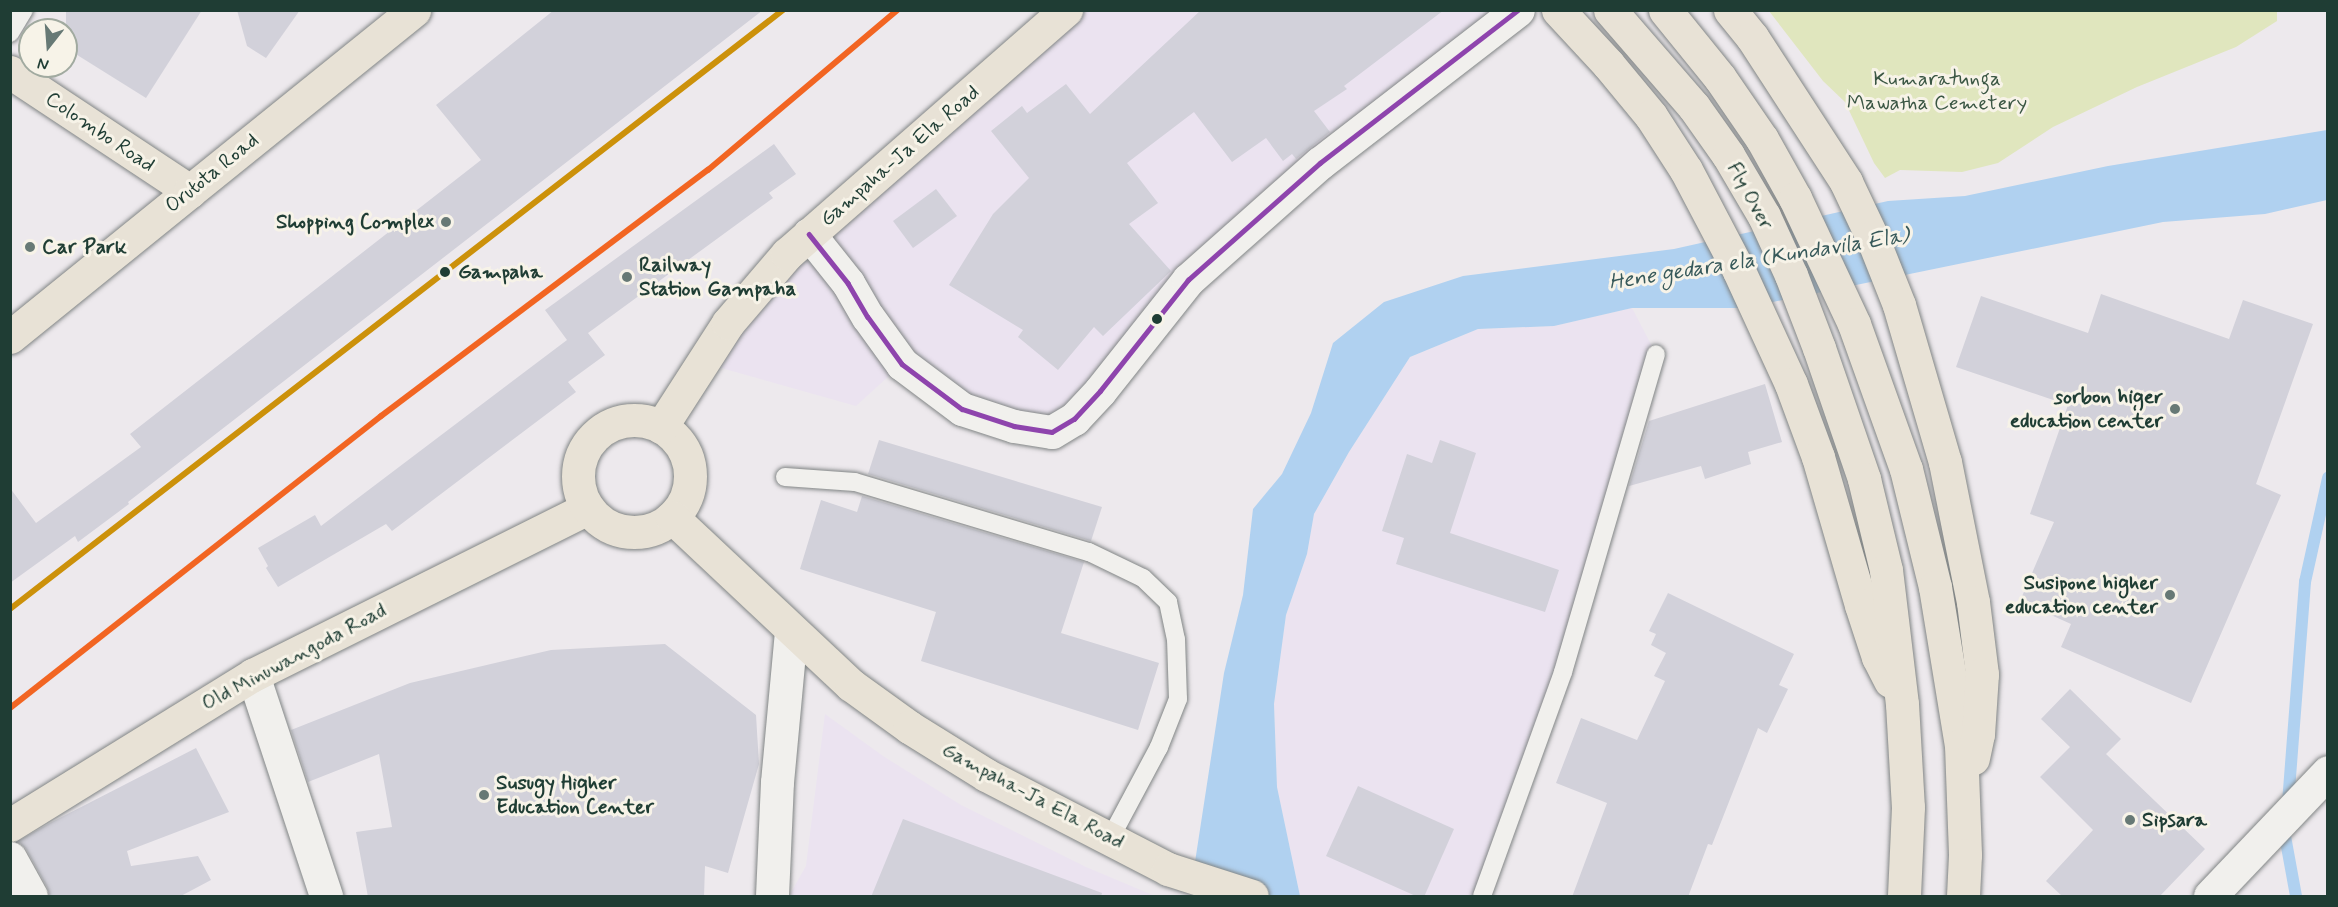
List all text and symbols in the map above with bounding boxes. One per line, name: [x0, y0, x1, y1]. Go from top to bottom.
north arrow: [18, 18, 78, 78]
text: N: [35, 52, 51, 75]
park label: Kumaratunga Mawatha Cemetery: [1846, 66, 2028, 116]
street label: Gampaha-Ja Ela Road: [817, 81, 983, 231]
street label: Colombo Road: [41, 86, 159, 178]
street label: Orutota Road: [161, 128, 263, 218]
street label: Fly Over: [1721, 158, 1779, 234]
place label: Shopping Complex: [276, 209, 434, 235]
marker: Shopping Complex: [439, 215, 453, 229]
water label: Hene gedara ela (Kundavila Ela): [1608, 223, 1910, 297]
place label: Car Park: [42, 234, 124, 260]
marker: Car Park: [23, 240, 37, 254]
place label: Railway Station Gampaha: [639, 252, 791, 302]
place label: Gampaha: [458, 259, 543, 285]
marker: Gampaha: [436, 263, 454, 281]
marker: Railway Station Gampaha: [620, 270, 634, 284]
unlabelled marker: [1151, 313, 1163, 325]
place label: sorbon higer education center: [2017, 384, 2163, 434]
marker: sorbon higer education center: [2168, 402, 2182, 416]
place label: Susipone higher education center: [2012, 570, 2158, 620]
marker: Susipone higher education center: [2163, 588, 2177, 602]
street label: Old Minuwangoda Road: [198, 598, 390, 716]
street label: Gampaha-Ja Ela Road: [940, 738, 1126, 854]
place label: Susugy Higher Education Center: [496, 770, 651, 820]
marker: Susugy Higher Education Center: [477, 788, 491, 802]
place label: Sipsara: [2142, 807, 2207, 833]
marker: Sipsara: [2123, 813, 2137, 827]

